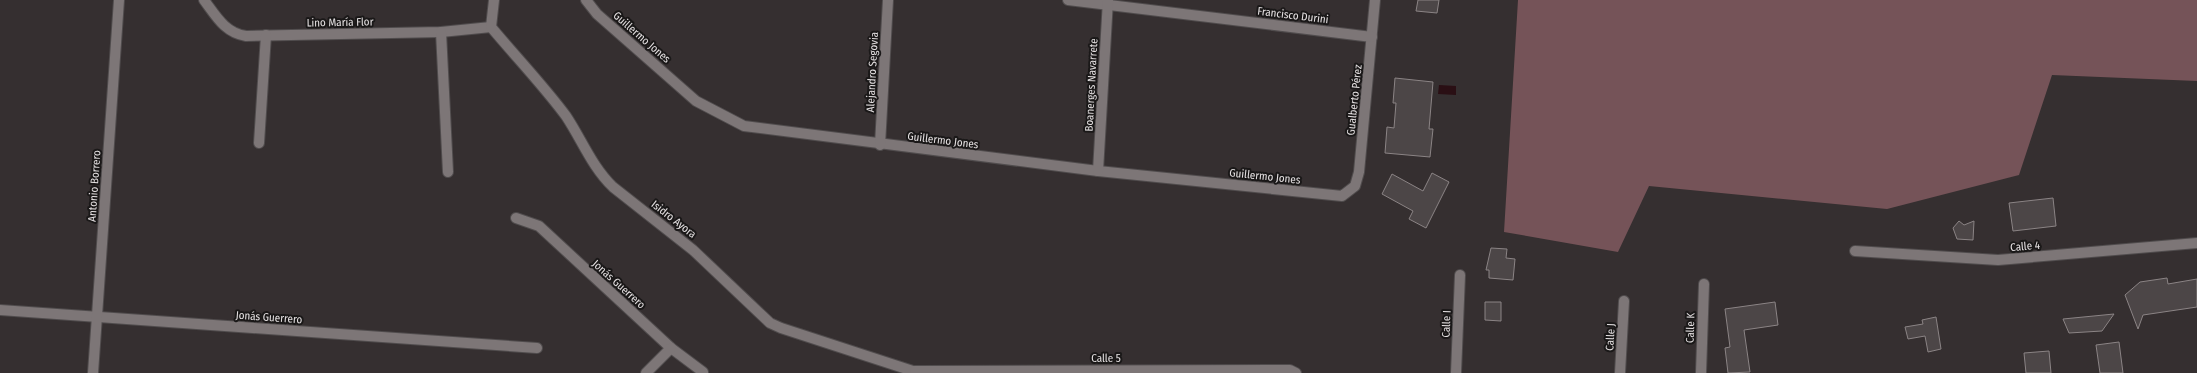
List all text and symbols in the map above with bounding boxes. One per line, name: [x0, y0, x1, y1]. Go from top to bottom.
street label: Francisco Durini: [1257, 5, 1329, 26]
street label: Guillermo Jones: [610, 9, 673, 66]
street label: Lino María Flor: [307, 15, 374, 30]
street label: Alejandro Segovia: [864, 31, 881, 113]
street label: Boanerges Navarrete: [1083, 38, 1100, 132]
street label: Gualberto Pérez: [1344, 63, 1365, 136]
street label: Guillermo Jones: [907, 130, 979, 151]
street label: Antonio Borrero: [86, 150, 103, 222]
street label: Guillermo Jones: [1229, 166, 1301, 187]
street label: Isidro Ayora: [649, 198, 699, 241]
street label: Calle 4: [2010, 239, 2041, 254]
street label: Jonás Guerrero: [589, 257, 648, 312]
street label: Jonás Guerrero: [235, 309, 303, 326]
street label: Calle I: [1440, 310, 1453, 338]
street label: Calle K: [1683, 312, 1698, 343]
street label: Calle J: [1603, 323, 1618, 351]
street label: Calle 5: [1091, 352, 1121, 365]

